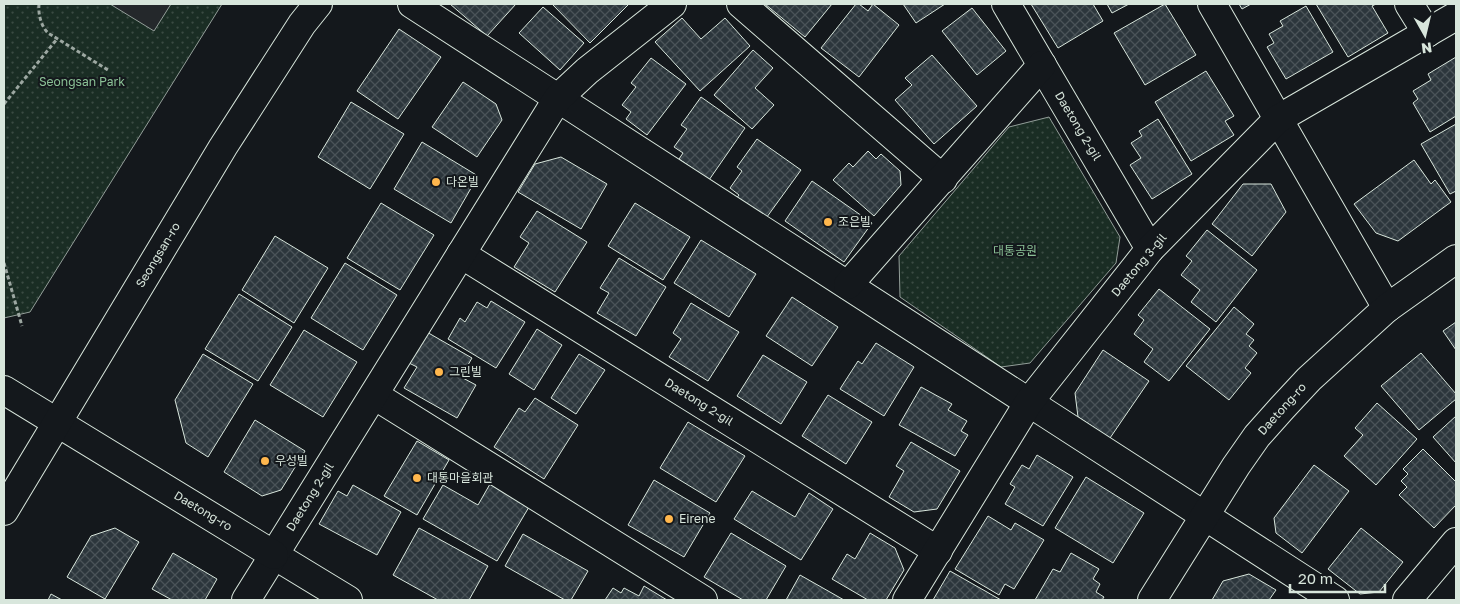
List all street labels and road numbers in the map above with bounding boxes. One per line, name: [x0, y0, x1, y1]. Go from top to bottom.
street label: Daetong 2-gil: [1052, 89, 1105, 163]
street label: Seongsan-ro: [132, 219, 183, 290]
street label: Daetong 3-gil: [1108, 230, 1170, 299]
street label: Daetong 2-gil: [662, 375, 736, 429]
street label: Daetong-ro: [1254, 379, 1309, 438]
street label: Daetong 2-gil: [283, 460, 337, 534]
street label: Daetong-ro: [171, 487, 235, 534]

